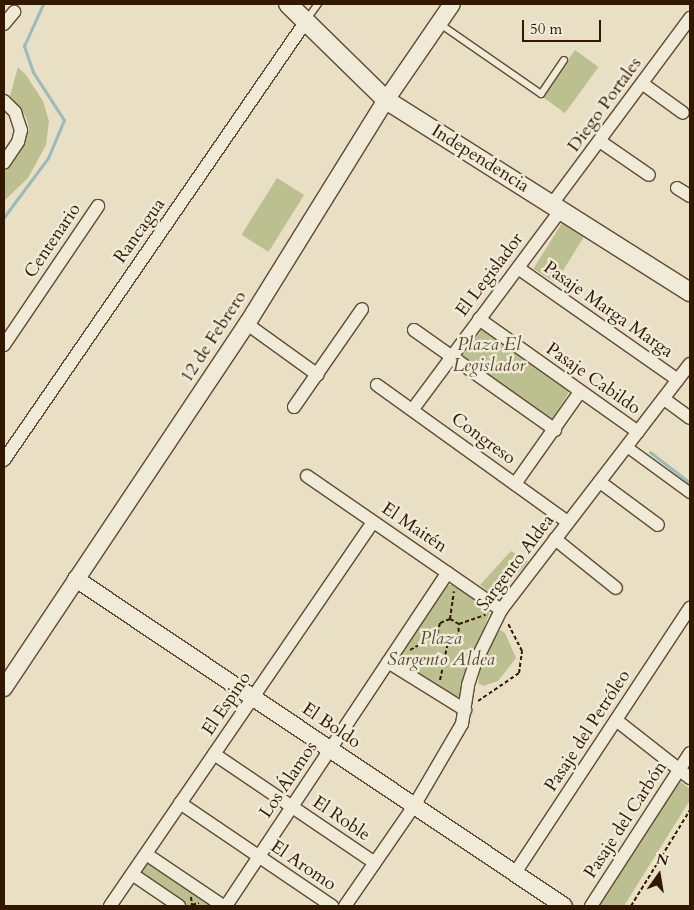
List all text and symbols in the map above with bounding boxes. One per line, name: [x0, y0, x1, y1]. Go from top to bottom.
scale bar: [524, 10, 603, 42]
text: 50 m: [530, 19, 562, 39]
street label: Diego Portales: [563, 53, 647, 157]
street label: Independencia: [427, 120, 533, 198]
street label: Rancagua: [110, 194, 170, 268]
street label: Centenario: [20, 200, 86, 282]
street label: El Legislador: [452, 229, 528, 321]
street label: Pasaje Marga Marga: [539, 257, 677, 363]
street label: 12 de Febrero: [176, 287, 252, 387]
park label: Plaza El Legislador: [453, 335, 525, 378]
street label: Pasaje Cabildo: [542, 338, 644, 420]
street label: Congreso: [447, 408, 519, 470]
street label: El Maitén: [377, 498, 451, 558]
street label: Sargento Aldea: [473, 511, 559, 615]
park label: Plaza Sargento Aldea: [387, 629, 495, 672]
street label: Pasaje del Petróleo: [541, 666, 635, 796]
street label: El Espino: [198, 668, 256, 740]
street label: El Boldo: [297, 698, 365, 754]
street label: Los Álamos: [256, 738, 322, 822]
street label: Pasaje del Carbón: [580, 757, 672, 883]
street label: El Roble: [308, 792, 374, 846]
street label: El Aromo: [266, 836, 340, 896]
text: N: [654, 849, 671, 871]
north arrow: [634, 850, 684, 900]

